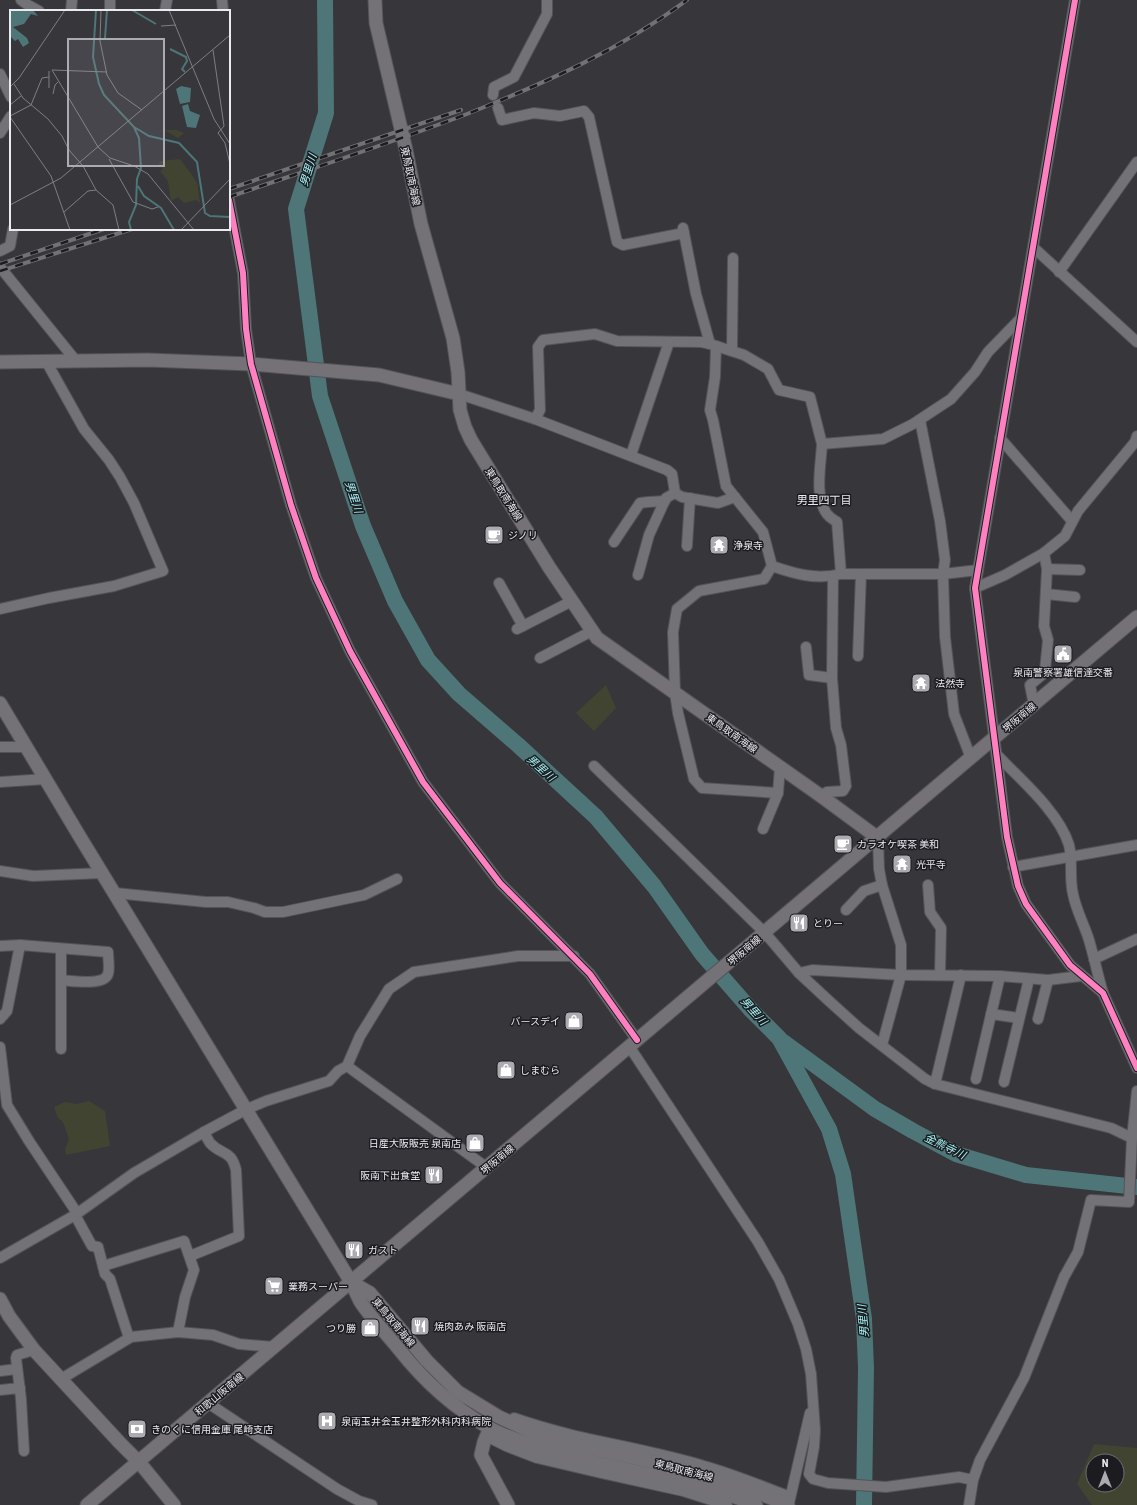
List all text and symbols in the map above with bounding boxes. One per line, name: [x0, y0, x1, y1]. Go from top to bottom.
inset map: [10, 10, 230, 230]
street label: 東鳥取南海線: [399, 146, 422, 207]
water label: 男里川: [297, 152, 320, 188]
street label: 東鳥取南海線: [483, 466, 524, 523]
water label: 男里川: [342, 479, 365, 516]
district label: 男里四丁目: [797, 494, 852, 507]
cafe icon: ジノリ: [483, 524, 505, 546]
place label: ジノリ: [508, 530, 538, 541]
temple icon: 浄泉寺: [708, 534, 730, 556]
place label: 浄泉寺: [733, 540, 763, 551]
public building icon: 泉南警察署雄信達交番: [1052, 643, 1074, 665]
place label: 泉南警察署雄信達交番: [1013, 667, 1113, 678]
temple icon: 法然寺: [910, 672, 932, 694]
place label: 法然寺: [935, 678, 965, 689]
street label: 堺阪南線: [1000, 700, 1038, 734]
street label: 東鳥取南海線: [704, 712, 759, 755]
water label: 男里川: [524, 753, 558, 785]
cafe icon: カラオケ喫茶 美和: [832, 833, 854, 855]
place label: カラオケ喫茶 美和: [857, 839, 939, 850]
temple icon: 光平寺: [891, 853, 913, 875]
place label: 光平寺: [916, 859, 946, 870]
restaurant icon: とりー: [788, 912, 810, 934]
place label: とりー: [813, 918, 843, 929]
street label: 堺阪南線: [725, 933, 763, 967]
water label: 男里川: [738, 995, 770, 1029]
shop icon: バースデイ: [563, 1010, 585, 1032]
place label: バースデイ: [511, 1016, 560, 1027]
shop icon: しまむら: [495, 1059, 517, 1081]
place label: しまむら: [520, 1065, 560, 1076]
water label: 金熊寺川: [922, 1131, 968, 1162]
shop icon: 日産大阪販売 泉南店: [464, 1132, 486, 1154]
place label: 日産大阪販売 泉南店: [369, 1138, 461, 1149]
street label: 堺阪南線: [478, 1142, 516, 1176]
restaurant icon: 阪南下出食堂: [423, 1164, 445, 1186]
place label: 阪南下出食堂: [360, 1170, 420, 1181]
restaurant icon: ガスト: [343, 1239, 365, 1261]
place label: ガスト: [368, 1245, 398, 1256]
supermarket icon: 業務スーパー: [263, 1275, 285, 1297]
place label: 業務スーパー: [288, 1281, 348, 1292]
street label: 東鳥取南海線: [370, 1296, 417, 1349]
water label: 男里川: [855, 1303, 871, 1338]
restaurant icon: 焼肉あみ 阪南店: [409, 1315, 431, 1337]
shop icon: つり勝: [359, 1317, 381, 1339]
place label: 焼肉あみ 阪南店: [434, 1321, 506, 1332]
place label: つり勝: [326, 1323, 356, 1334]
street label: 和歌山阪南線: [193, 1371, 246, 1418]
hospital icon: 泉南玉井会玉井整形外科内科病院: [316, 1410, 338, 1432]
place label: 泉南玉井会玉井整形外科内科病院: [341, 1416, 491, 1427]
bank icon: きのくに信用金庫 尾崎支店: [126, 1418, 148, 1440]
place label: きのくに信用金庫 尾崎支店: [151, 1424, 273, 1435]
north arrow: [1085, 1453, 1125, 1493]
text: N: [1102, 1457, 1109, 1470]
street label: 東鳥取南海線: [653, 1458, 714, 1483]

